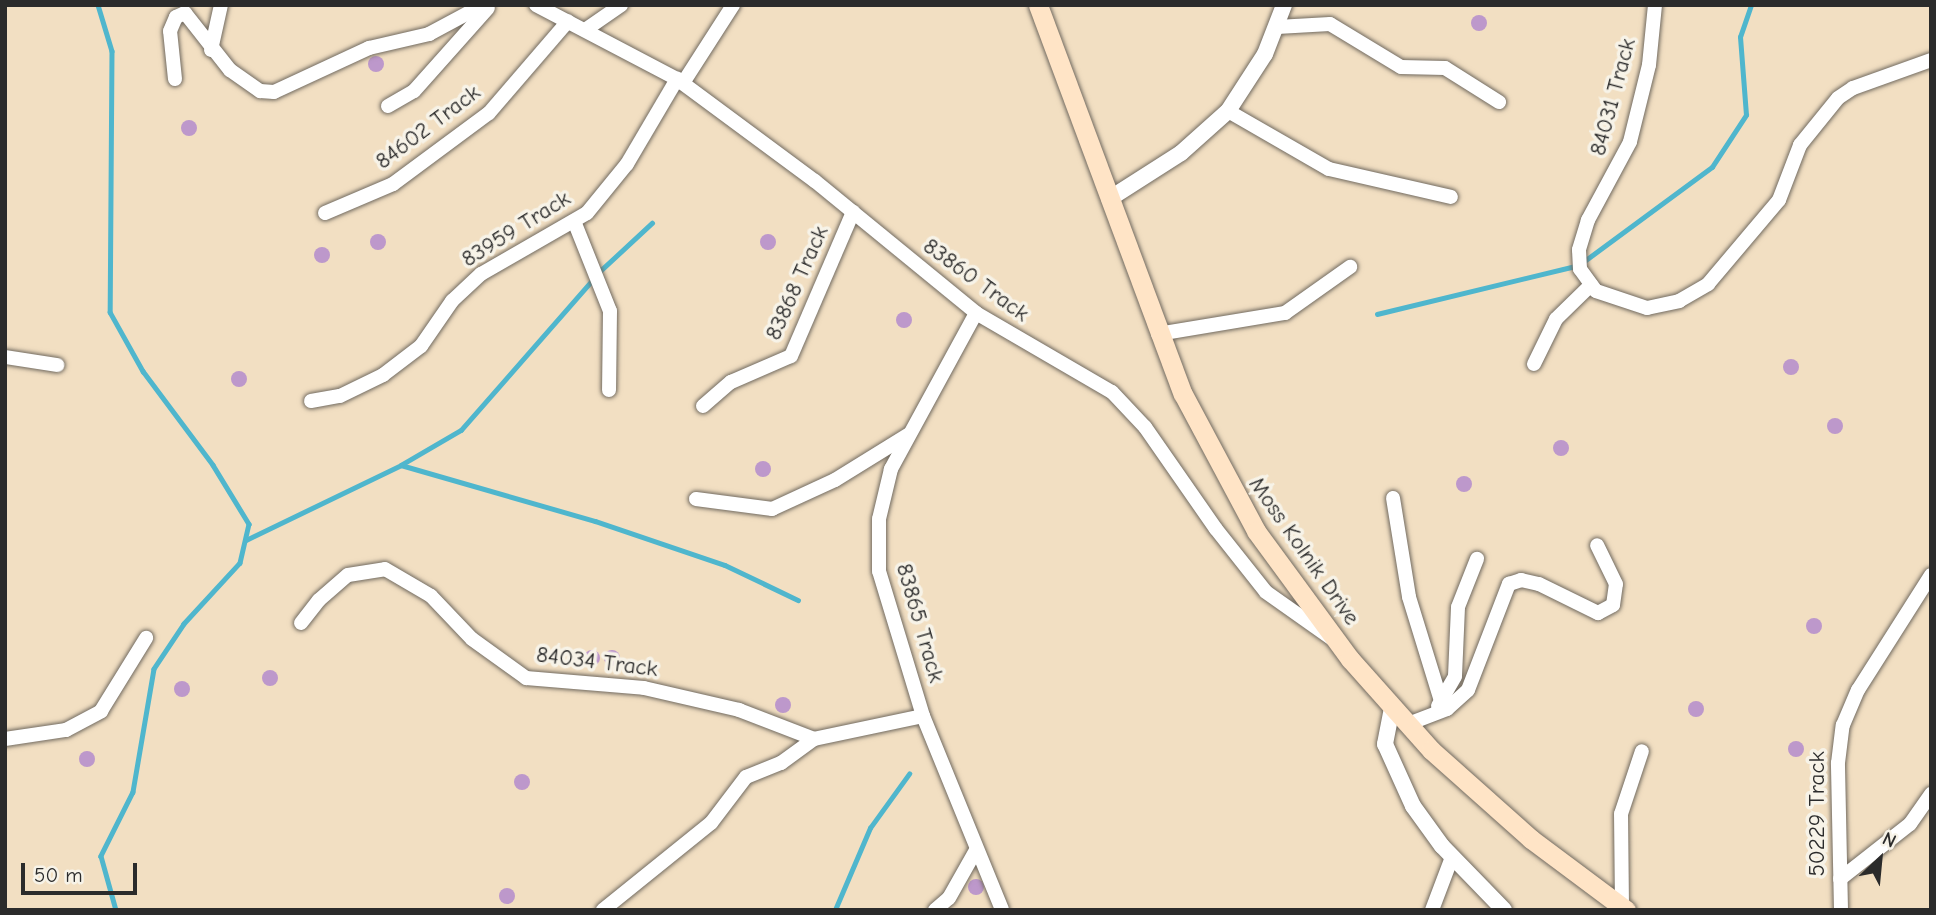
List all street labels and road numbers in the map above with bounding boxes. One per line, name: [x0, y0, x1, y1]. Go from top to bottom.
street label: 84031 Track: [1584, 35, 1642, 159]
street label: 84602 Track: [370, 79, 486, 175]
street label: 83959 Track: [457, 185, 575, 273]
street label: 83868 Track: [760, 222, 834, 344]
street label: 83860 Track: [918, 232, 1034, 328]
street label: Moss Kolnik Drive: [1243, 472, 1365, 630]
street label: 83865 Track: [890, 560, 950, 686]
street label: 84034 Track: [535, 641, 659, 683]
street label: 50229 Track: [1803, 751, 1831, 877]

